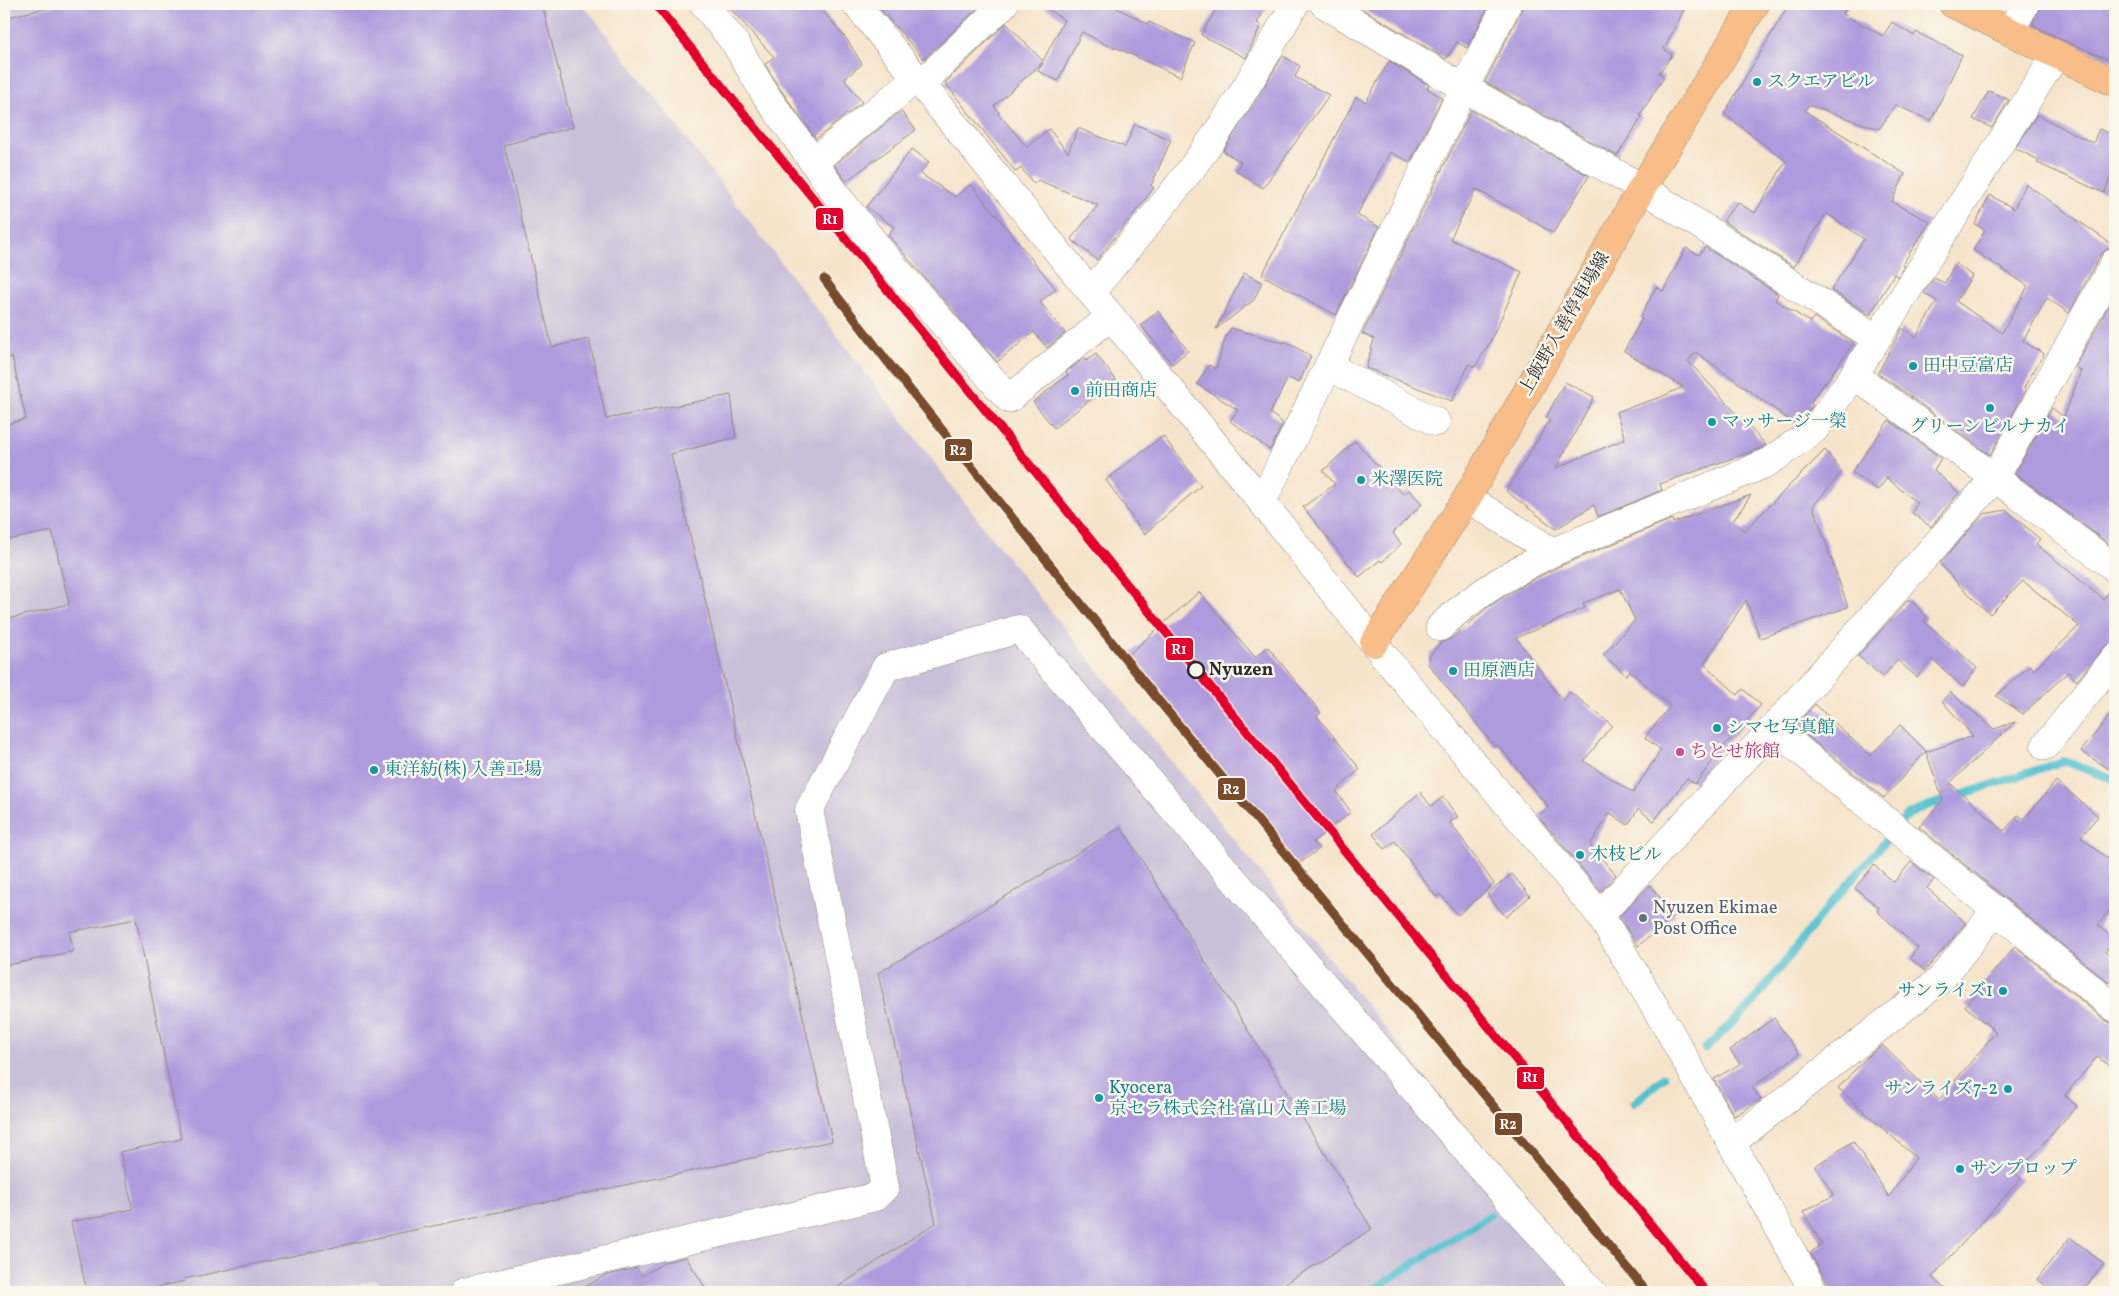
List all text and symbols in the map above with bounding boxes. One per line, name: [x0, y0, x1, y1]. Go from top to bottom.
place label: スクエアビル: [1767, 70, 1875, 95]
marker: スクエアビル: [1751, 76, 1763, 88]
line badge: R1: [815, 207, 844, 231]
text: R1: [822, 211, 838, 230]
street label: 上飯野入善停車場線: [1514, 248, 1616, 400]
place label: 田中豆富店: [1923, 354, 2013, 379]
marker: 田中豆富店: [1907, 360, 1919, 372]
place label: 前田商店: [1085, 379, 1157, 404]
marker: 前田商店: [1069, 385, 1081, 397]
marker: グリーンビルナカイ: [1984, 402, 1996, 414]
place label: マッサージ一榮: [1722, 410, 1847, 435]
place label: グリーンビルナカイ: [1910, 415, 2070, 440]
marker: マッサージ一榮: [1706, 416, 1718, 428]
line badge: R2: [944, 438, 973, 462]
text: R2: [949, 442, 967, 461]
place label: 米澤医院: [1371, 468, 1443, 493]
marker: 米澤医院: [1355, 474, 1367, 486]
line badge: R1: [1165, 637, 1194, 661]
text: R1: [1171, 641, 1187, 660]
place label: Nyuzen: [1209, 658, 1274, 683]
place label: 田原酒店: [1463, 659, 1535, 684]
marker: Nyuzen: [1187, 661, 1205, 679]
marker: 田原酒店: [1447, 665, 1459, 677]
place label: シマセ写真館: [1727, 716, 1835, 741]
marker: シマセ写真館: [1711, 722, 1723, 734]
place label: ちとせ旅館: [1690, 740, 1780, 765]
marker: ちとせ旅館: [1674, 746, 1686, 758]
place label: 東洋紡(株) 入善工場: [384, 758, 542, 783]
marker: 東洋紡(株) 入善工場: [368, 764, 380, 776]
line badge: R2: [1217, 777, 1246, 801]
text: R2: [1222, 781, 1240, 800]
place label: 木枝ビル: [1590, 843, 1662, 868]
marker: 木枝ビル: [1574, 849, 1586, 861]
place label: Nyuzen Ekimae Post Office: [1653, 896, 1778, 942]
marker: Nyuzen Ekimae Post Office: [1637, 912, 1649, 924]
place label: サンライズ1: [1898, 979, 1993, 1004]
marker: サンライズ1: [1997, 985, 2009, 997]
line badge: R1: [1516, 1066, 1545, 1090]
text: R1: [1522, 1069, 1538, 1088]
place label: Kyocera 京セラ株式会社 富山入善工場: [1109, 1076, 1347, 1122]
place label: サンライズ7-2: [1884, 1077, 1998, 1102]
marker: サンライズ7-2: [2002, 1083, 2014, 1095]
marker: Kyocera 京セラ株式会社 富山入善工場: [1093, 1092, 1105, 1104]
line badge: R2: [1494, 1112, 1523, 1136]
text: R2: [1499, 1116, 1517, 1135]
place label: サンプロップ: [1970, 1157, 2077, 1182]
marker: サンプロップ: [1954, 1163, 1966, 1175]

